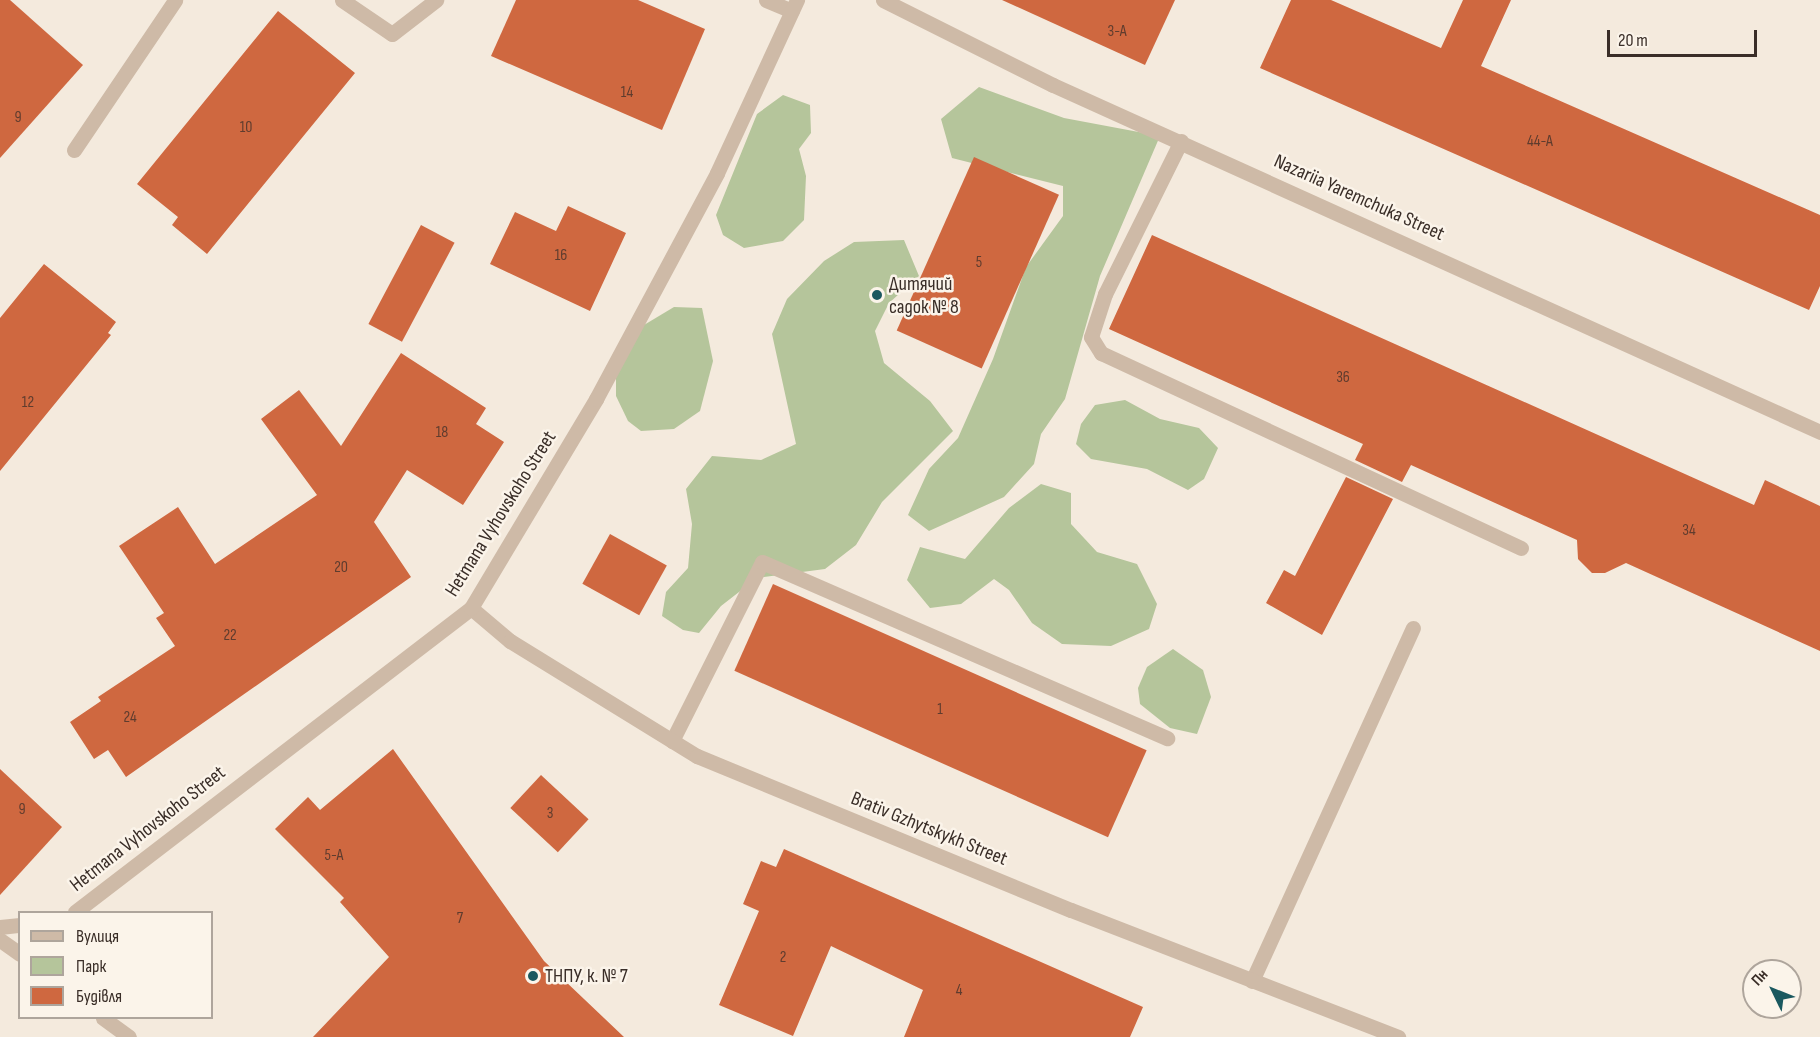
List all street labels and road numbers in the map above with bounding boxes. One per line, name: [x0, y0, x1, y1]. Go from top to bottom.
street label: Nazariia Yaremchuka Street: [1270, 150, 1448, 246]
street label: Hetmana Vyhovskoho Street: [440, 427, 562, 601]
street label: Hetmana Vyhovskoho Street: [66, 761, 230, 897]
street label: Brativ Gzhytskykh Street: [847, 787, 1011, 871]

